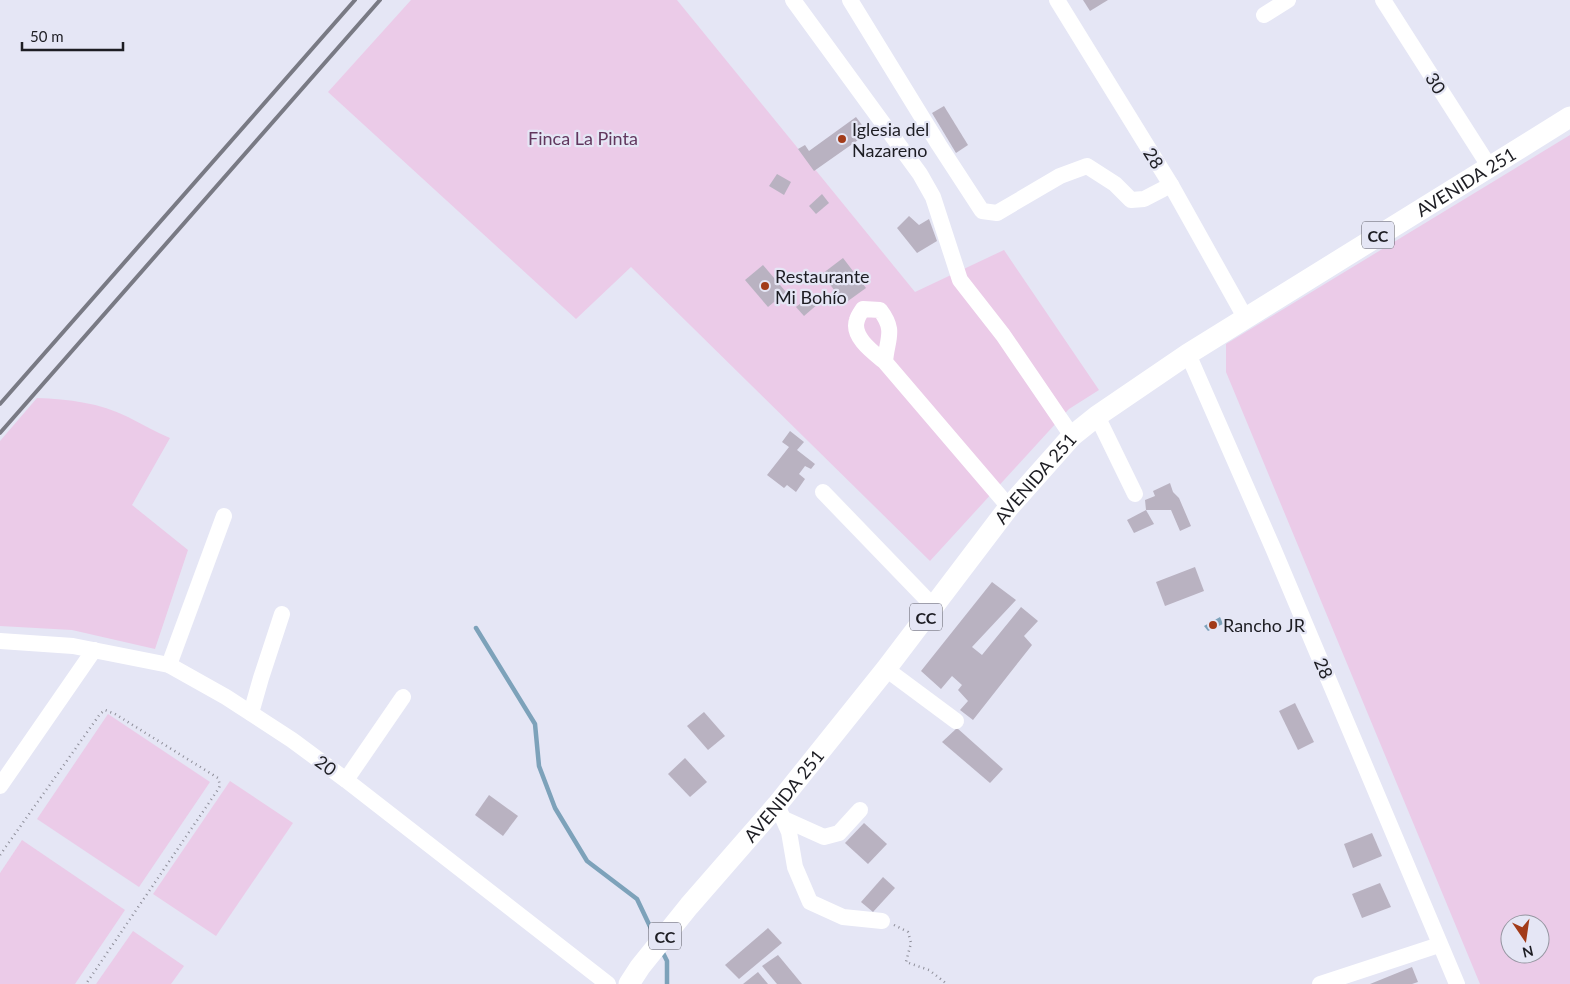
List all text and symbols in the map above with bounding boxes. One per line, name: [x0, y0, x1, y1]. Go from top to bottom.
scale bar: [22, 20, 124, 52]
text: 50 m: [30, 27, 64, 45]
street label: 30: [1421, 68, 1451, 98]
place label: Iglesia del Nazareno: [852, 118, 929, 161]
park label: Finca La Pinta: [528, 127, 638, 149]
marker: Iglesia del Nazareno: [836, 133, 848, 145]
street label: AVENIDA 251: [1412, 142, 1520, 221]
street label: 28: [1139, 143, 1169, 173]
road number: CC: [1362, 222, 1394, 248]
place label: Restaurante Mi Bohío: [775, 265, 870, 308]
marker: Restaurante Mi Bohío: [759, 280, 771, 292]
street label: AVENIDA 251: [989, 428, 1081, 528]
road number: CC: [910, 604, 942, 630]
place label: Rancho JR: [1223, 614, 1306, 636]
marker: Rancho JR: [1207, 619, 1219, 631]
street label: 28: [1310, 654, 1338, 682]
street label: AVENIDA 251: [739, 745, 828, 846]
street label: 20: [311, 750, 341, 780]
north arrow: [1500, 914, 1550, 964]
road number: CC: [649, 922, 681, 949]
text: N: [1521, 943, 1535, 962]

